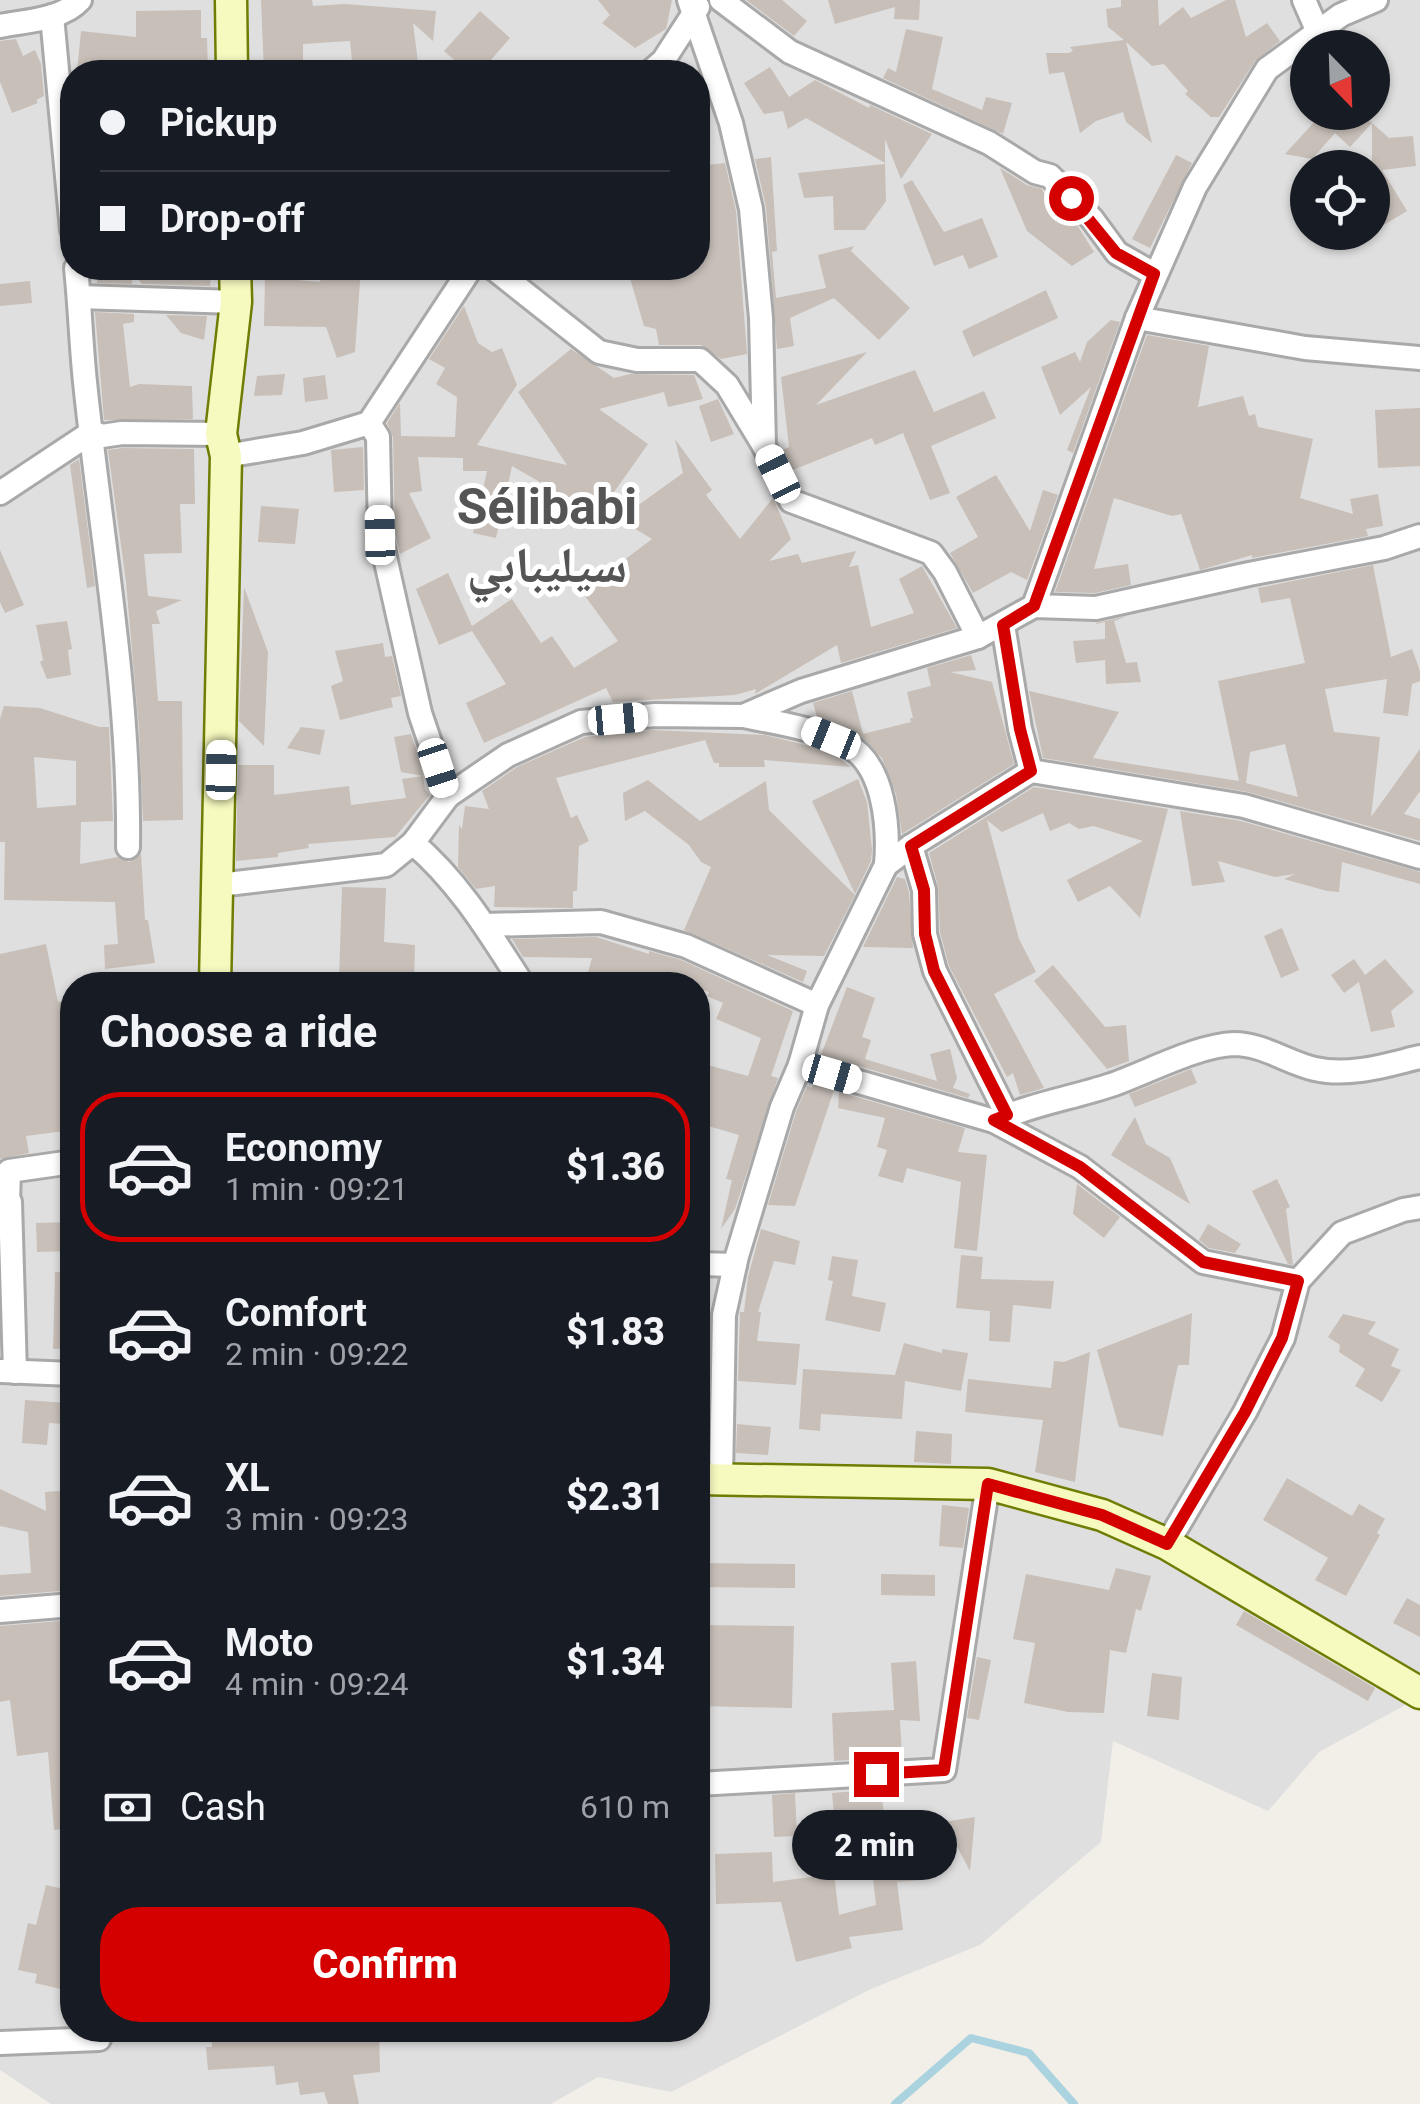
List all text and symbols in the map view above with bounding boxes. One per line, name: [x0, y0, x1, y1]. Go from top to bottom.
north arrow: [1290, 30, 1390, 130]
map controls: [1290, 30, 1390, 250]
text: Pickup: [160, 101, 277, 145]
button: locate: [1290, 150, 1390, 250]
route start: [1049, 176, 1094, 221]
text: Drop-off: [160, 197, 305, 241]
car: [751, 440, 805, 508]
district label: Sélibabi سيليبابي: [457, 478, 637, 603]
car: [364, 505, 396, 565]
car: [587, 701, 649, 737]
car: [798, 713, 864, 763]
car: [414, 735, 462, 801]
car: [205, 740, 237, 800]
text: Choose a ride: [100, 1005, 377, 1058]
car: [799, 1051, 865, 1097]
icon: car: [105, 1122, 195, 1212]
text: Economy: [225, 1126, 382, 1170]
text: $1.36: [566, 1145, 665, 1189]
text: 1 min · 09:21: [225, 1170, 408, 1208]
icon: car: [105, 1287, 195, 1377]
text: Comfort: [225, 1291, 367, 1335]
text: $1.83: [566, 1310, 665, 1354]
text: 2 min · 09:22: [225, 1335, 408, 1373]
icon: car: [105, 1452, 195, 1542]
text: XL: [225, 1456, 270, 1500]
text: $2.31: [566, 1475, 665, 1519]
text: 3 min · 09:23: [225, 1500, 408, 1538]
icon: car: [105, 1617, 195, 1707]
text: Moto: [225, 1621, 314, 1665]
text: $1.34: [566, 1640, 665, 1684]
text: 4 min · 09:24: [225, 1665, 408, 1703]
route end: [854, 1752, 899, 1797]
icon: cash: [100, 1780, 155, 1835]
text: Cash: [180, 1785, 266, 1829]
text: 610 m: [580, 1788, 670, 1826]
callout: 2 min: [794, 1809, 958, 1879]
text: 2 min: [834, 1826, 915, 1864]
button: Confirm: [100, 1907, 670, 2022]

